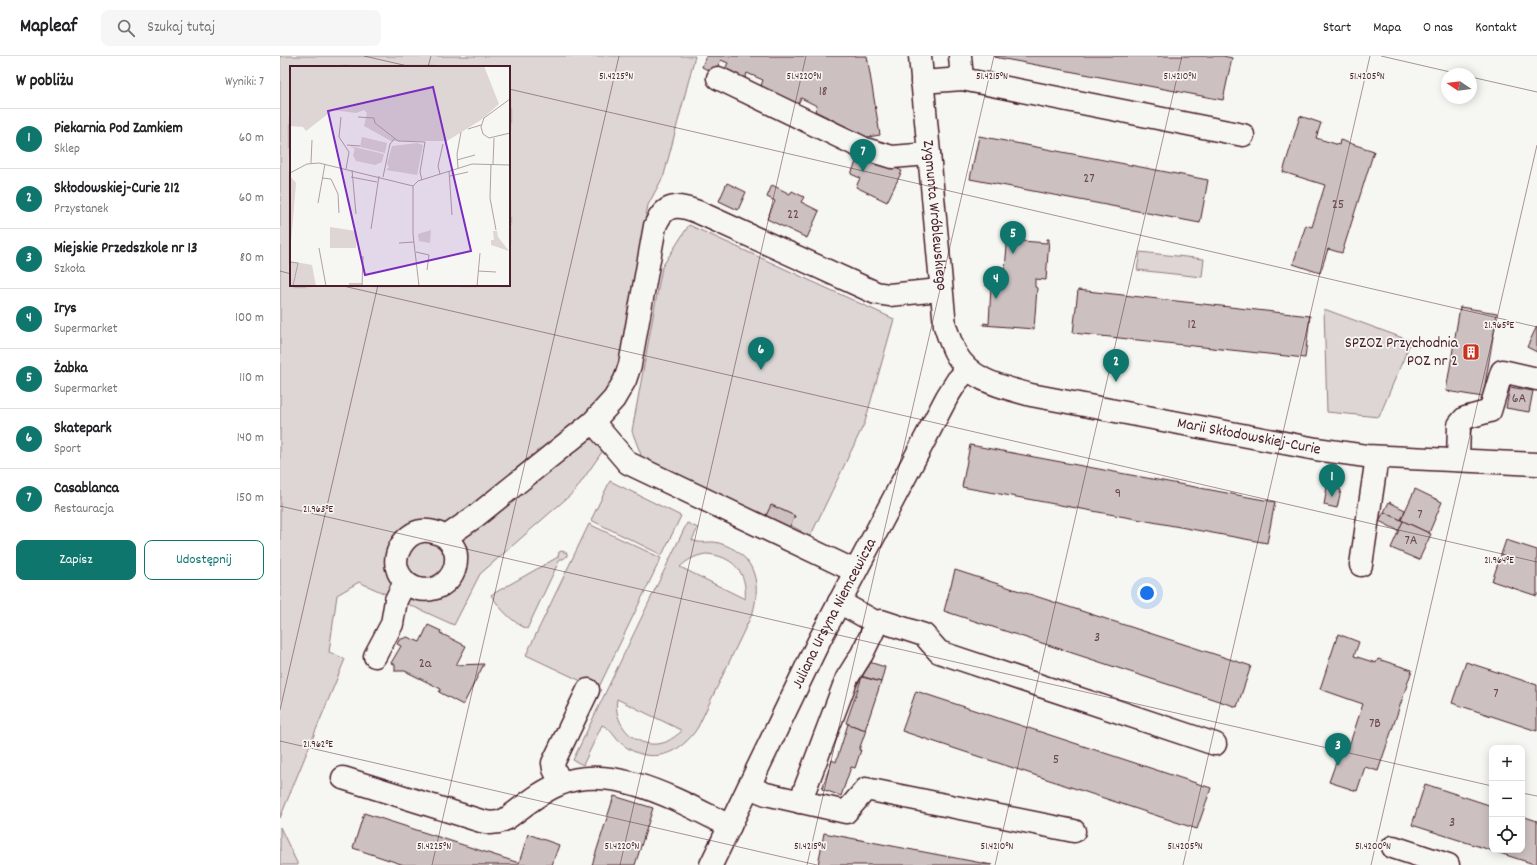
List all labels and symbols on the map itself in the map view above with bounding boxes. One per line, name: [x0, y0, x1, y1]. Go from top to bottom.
inset map: [290, 66, 510, 286]
north arrow: [1441, 68, 1477, 104]
text: 51.4225°N: [599, 70, 633, 84]
text: 51.4220°N: [787, 70, 822, 84]
text: 51.4215°N: [976, 70, 1008, 84]
text: 51.4210°N: [1164, 70, 1196, 84]
text: 51.4205°N: [1349, 70, 1385, 84]
house number: 18: [819, 82, 828, 102]
pin: 7: [850, 139, 876, 172]
street label: Zygmunta Wróblewskiego: [916, 139, 953, 291]
house number: 27: [1083, 169, 1095, 189]
house number: 25: [1332, 195, 1344, 215]
house number: 22: [787, 205, 799, 225]
pin: 5: [1000, 221, 1026, 254]
pin: 4: [983, 266, 1009, 299]
house number: 12: [1187, 315, 1197, 335]
text: 21.965°E: [1484, 319, 1514, 333]
place label: SPZOZ Przychodnia POZ nr 2: [1345, 332, 1458, 373]
pin: 6: [748, 337, 774, 370]
building icon: SPZOZ Przychodnia POZ nr 2: [1461, 342, 1481, 362]
pin: 2: [1103, 349, 1129, 382]
house number: 6A: [1512, 389, 1527, 409]
street label: Marii Skłodowskiej-Curie: [1175, 411, 1322, 461]
pin: 1: [1319, 464, 1345, 497]
house number: 9: [1115, 484, 1121, 504]
text: 21.963°E: [303, 503, 333, 517]
house number: 7: [1417, 505, 1423, 525]
house number: 7A: [1404, 531, 1418, 551]
street label: Juliana Ursyna Niemcewicza: [786, 534, 883, 693]
text: 21.964°E: [1484, 554, 1514, 568]
your location: [1137, 583, 1157, 603]
house number: 3: [1094, 628, 1100, 648]
house number: 2a: [419, 654, 432, 674]
house number: 7: [1493, 684, 1499, 704]
house number: 7B: [1369, 714, 1381, 734]
pin: 3: [1325, 733, 1351, 766]
text: 21.962°E: [303, 738, 333, 752]
house number: 5: [1053, 750, 1059, 770]
house number: 3: [1449, 813, 1455, 833]
text: 51.4225°N: [417, 840, 451, 854]
text: 51.4220°N: [605, 840, 640, 854]
text: 51.4215°N: [794, 840, 826, 854]
text: 51.4210°N: [981, 840, 1013, 854]
text: 51.4205°N: [1167, 840, 1203, 854]
text: 51.4200°N: [1355, 840, 1391, 854]

